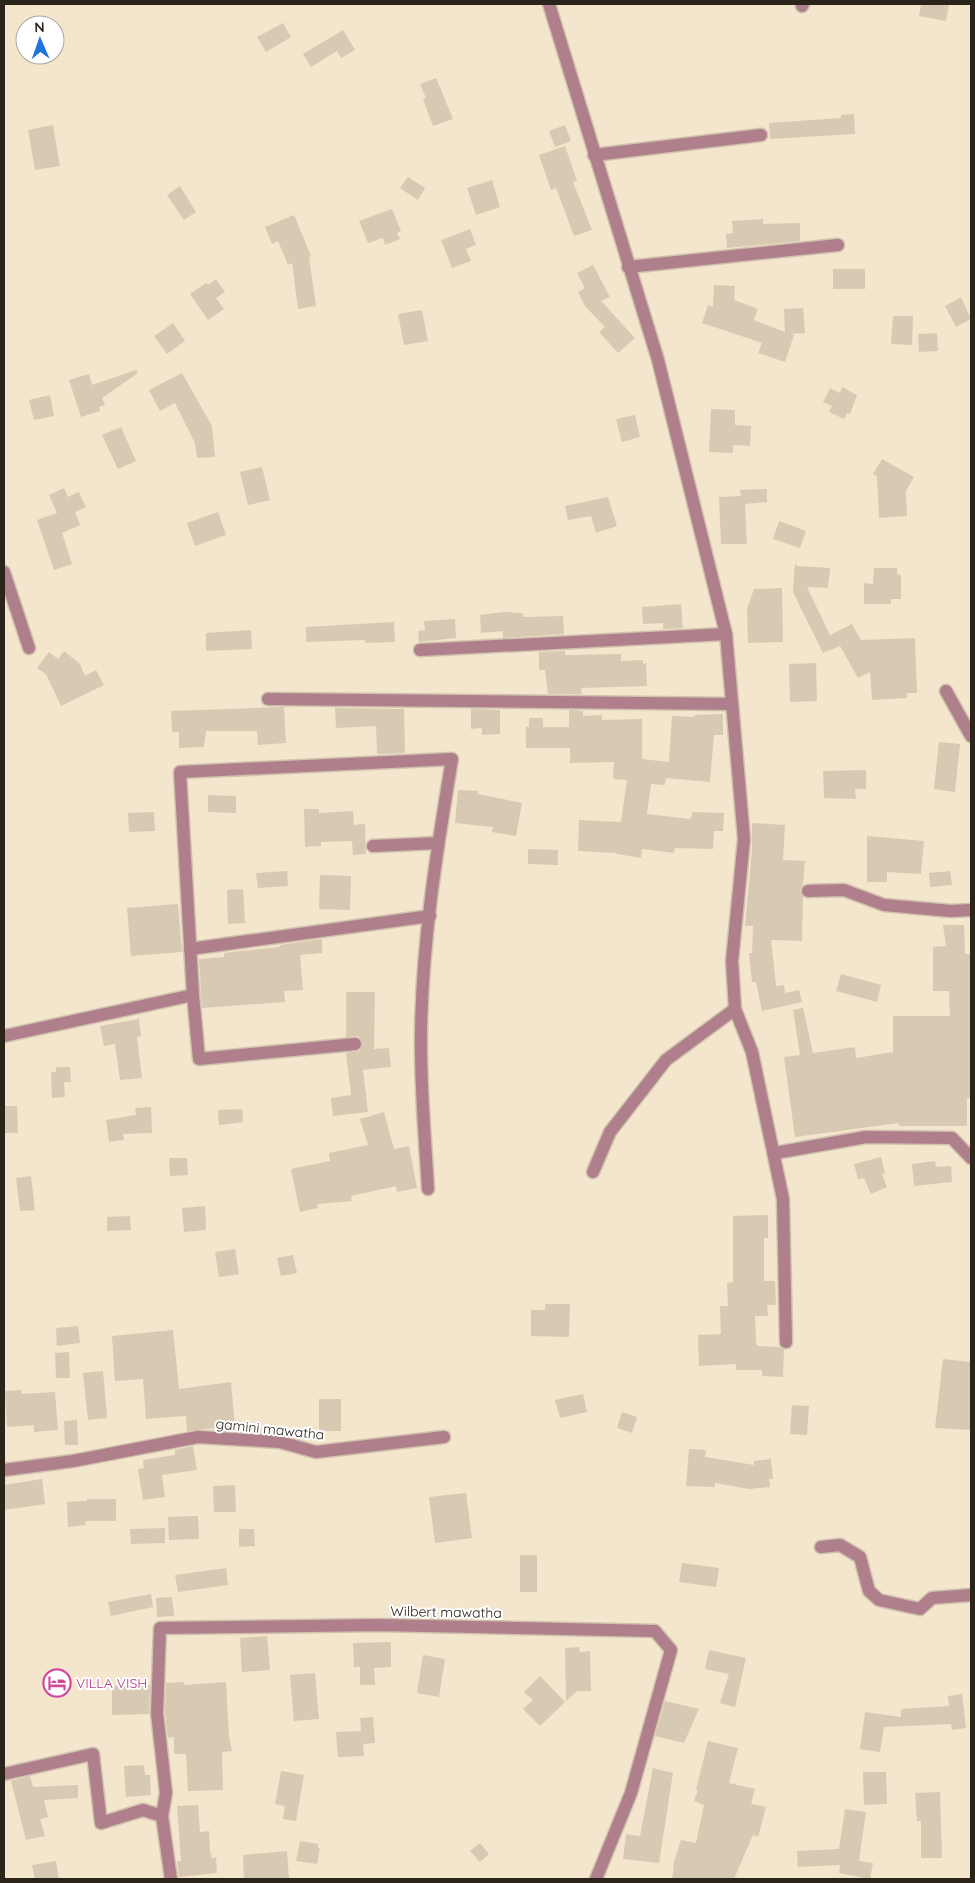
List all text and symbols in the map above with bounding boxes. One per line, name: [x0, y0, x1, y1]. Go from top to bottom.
north arrow: [15, 15, 65, 65]
text: N: [34, 18, 45, 36]
street label: gamini mawatha: [215, 1414, 325, 1444]
street label: Wilbert mawatha: [390, 1602, 502, 1622]
hotel icon: VILLA VISH: [42, 1668, 72, 1698]
place label: VILLA VISH: [76, 1674, 147, 1692]

